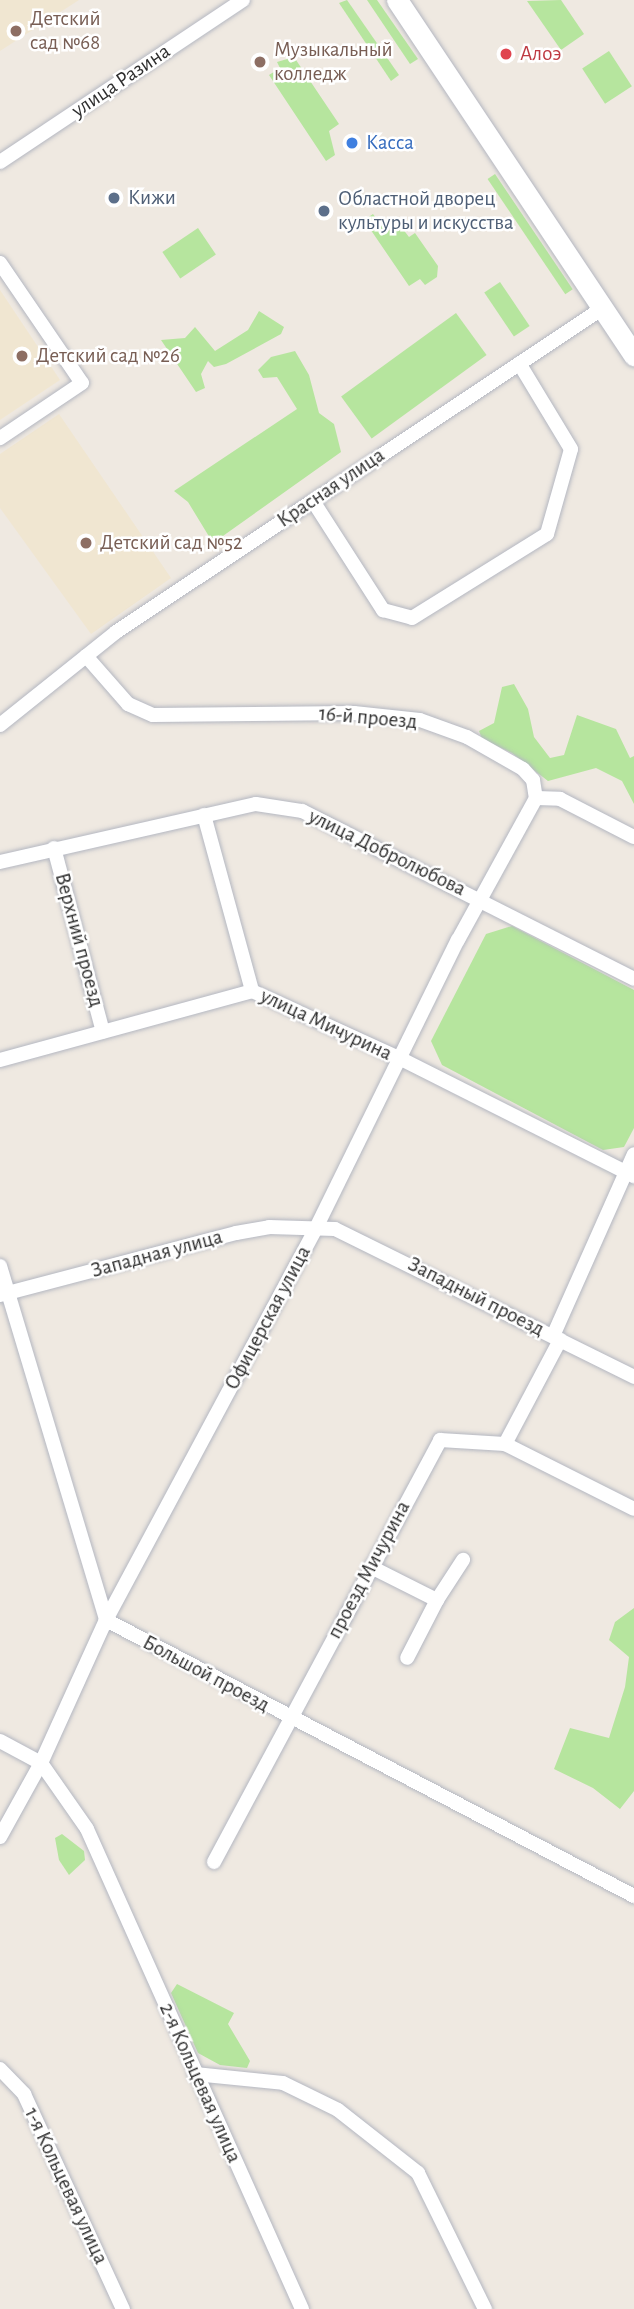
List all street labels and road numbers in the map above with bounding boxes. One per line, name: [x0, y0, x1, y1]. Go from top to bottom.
street label: улица Разина: [67, 39, 175, 123]
street label: Красная улица: [272, 443, 390, 533]
street label: 16-й проезд: [318, 701, 418, 735]
street label: улица Добролюбова: [304, 804, 470, 902]
street label: Верхний проезд: [49, 870, 109, 1010]
street label: улица Мичурина: [256, 984, 396, 1066]
street label: Западная улица: [89, 1224, 225, 1284]
street label: Офицерская улица: [219, 1242, 317, 1394]
street label: Западный проезд: [404, 1252, 548, 1342]
street label: проезд Мичурина: [322, 1497, 416, 1643]
street label: Большой проезд: [138, 1630, 274, 1718]
street label: 2-я Кольцевая улица: [153, 1999, 247, 2167]
street label: 1-я Кольцевая улица: [19, 2104, 113, 2268]

